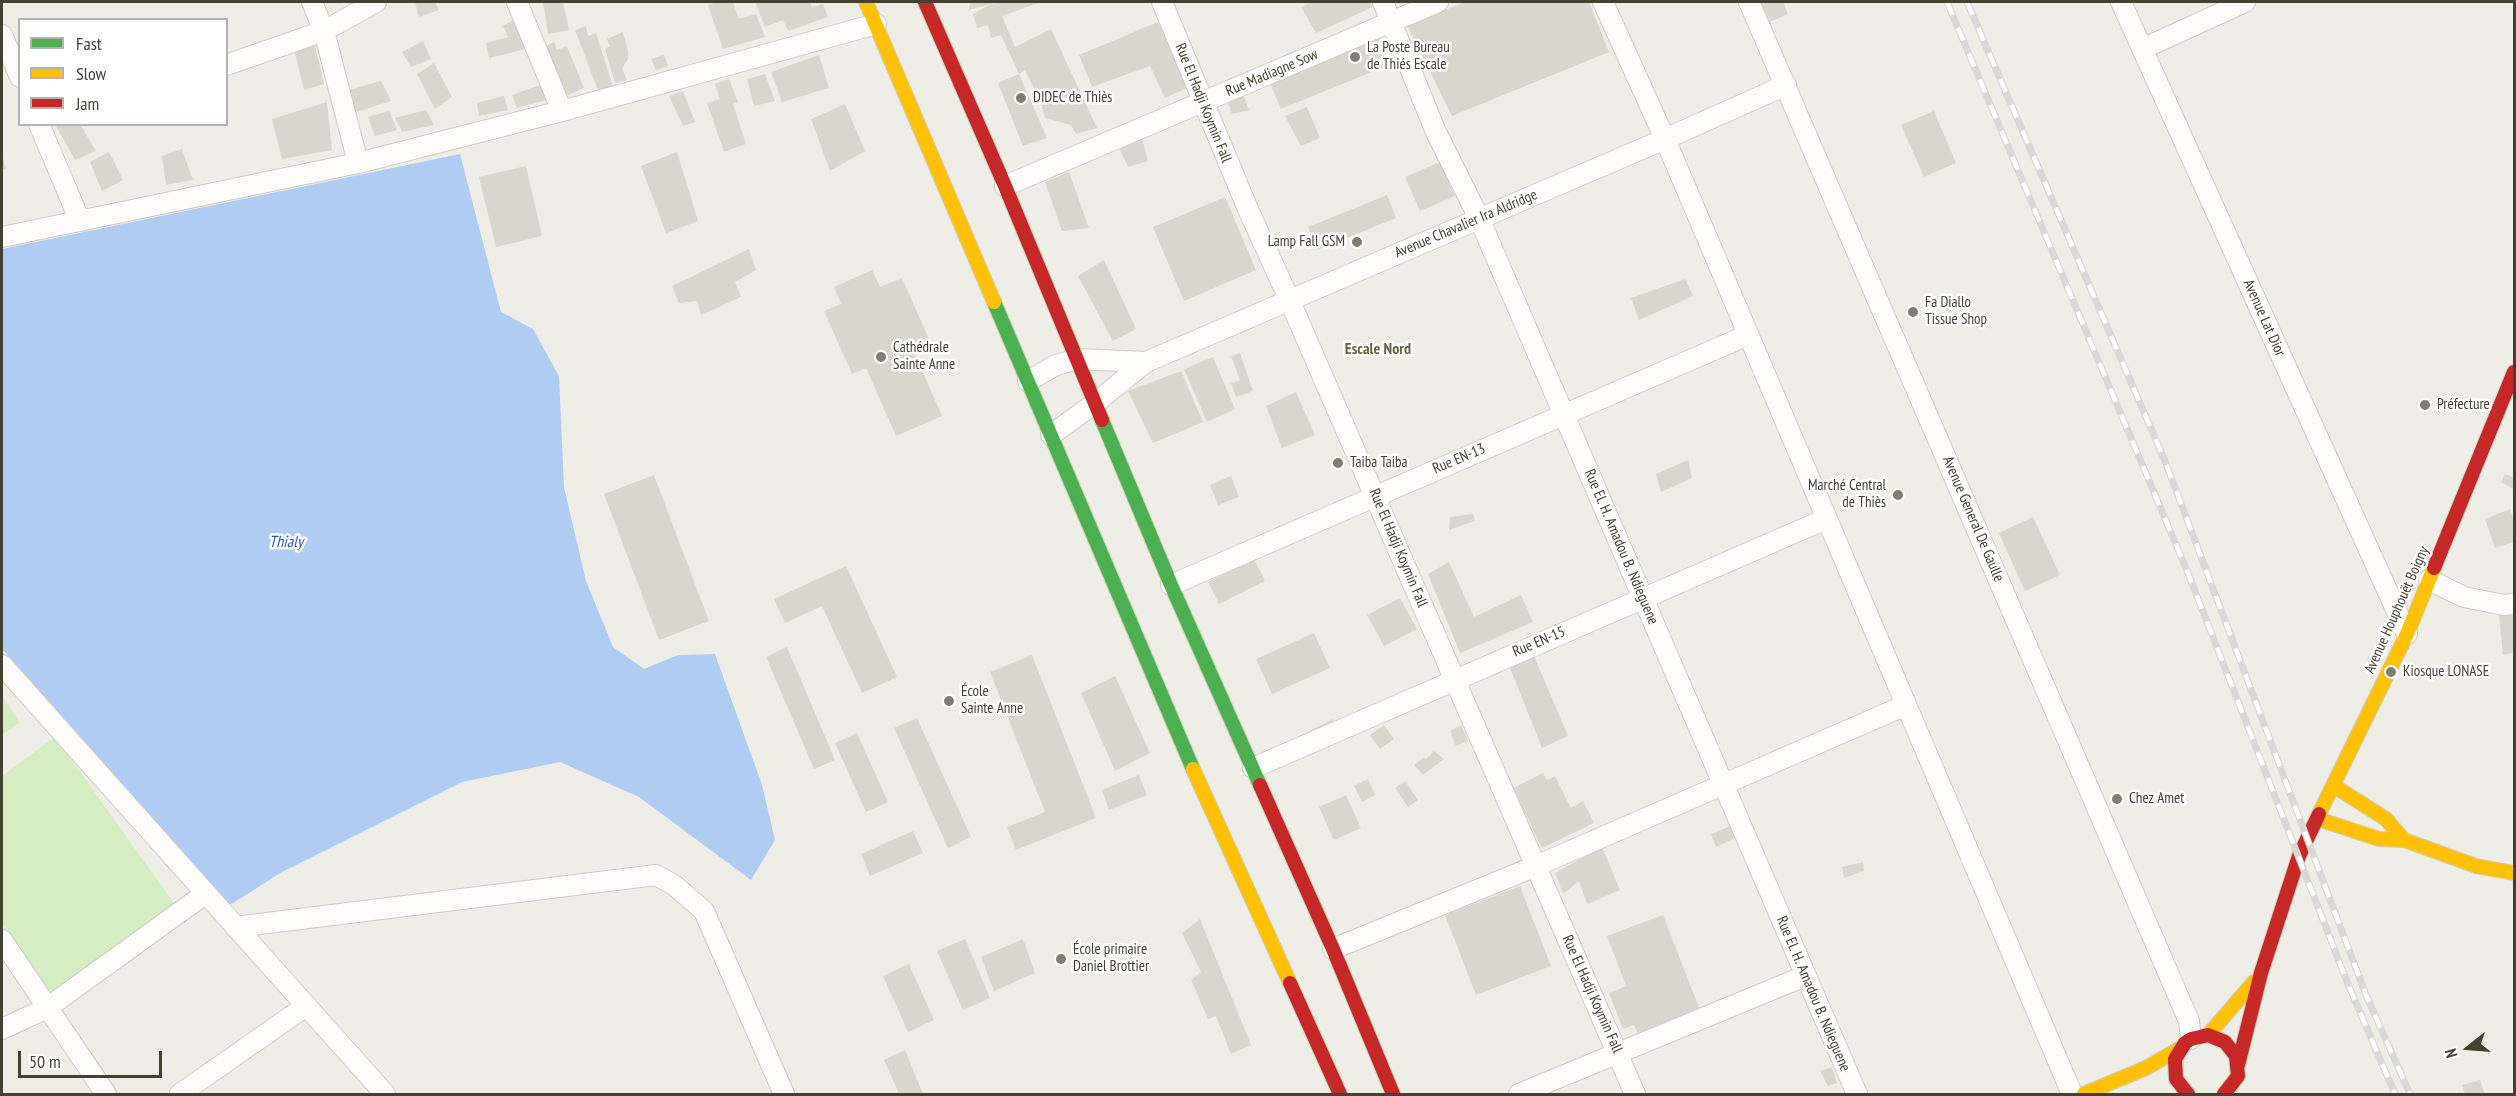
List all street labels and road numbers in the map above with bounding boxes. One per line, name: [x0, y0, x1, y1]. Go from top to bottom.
street label: Rue El Hadji Koymin Fall: [1171, 41, 1235, 165]
street label: Rue Madiagne Sow: [1223, 45, 1321, 101]
street label: Avenue Chavalier Ira Aldridge: [1392, 186, 1540, 262]
street label: Avenue Lat Dior: [2239, 277, 2289, 359]
street label: Rue EN-13: [1430, 440, 1488, 478]
street label: Avenue General De Gaulle: [1938, 454, 2008, 584]
street label: Rue El. H. Amadou B. Ndieguene: [1580, 467, 1662, 627]
street label: Rue El Hadji Koymin Fall: [1365, 486, 1431, 610]
street label: Avenue Houphouët Boigny: [2361, 544, 2433, 676]
street label: Rue EN-15: [1510, 623, 1568, 661]
street label: Rue El. H. Amadou B. Ndieguene: [1772, 914, 1854, 1074]
street label: Rue El Hadji Koymin Fall: [1558, 932, 1626, 1056]

